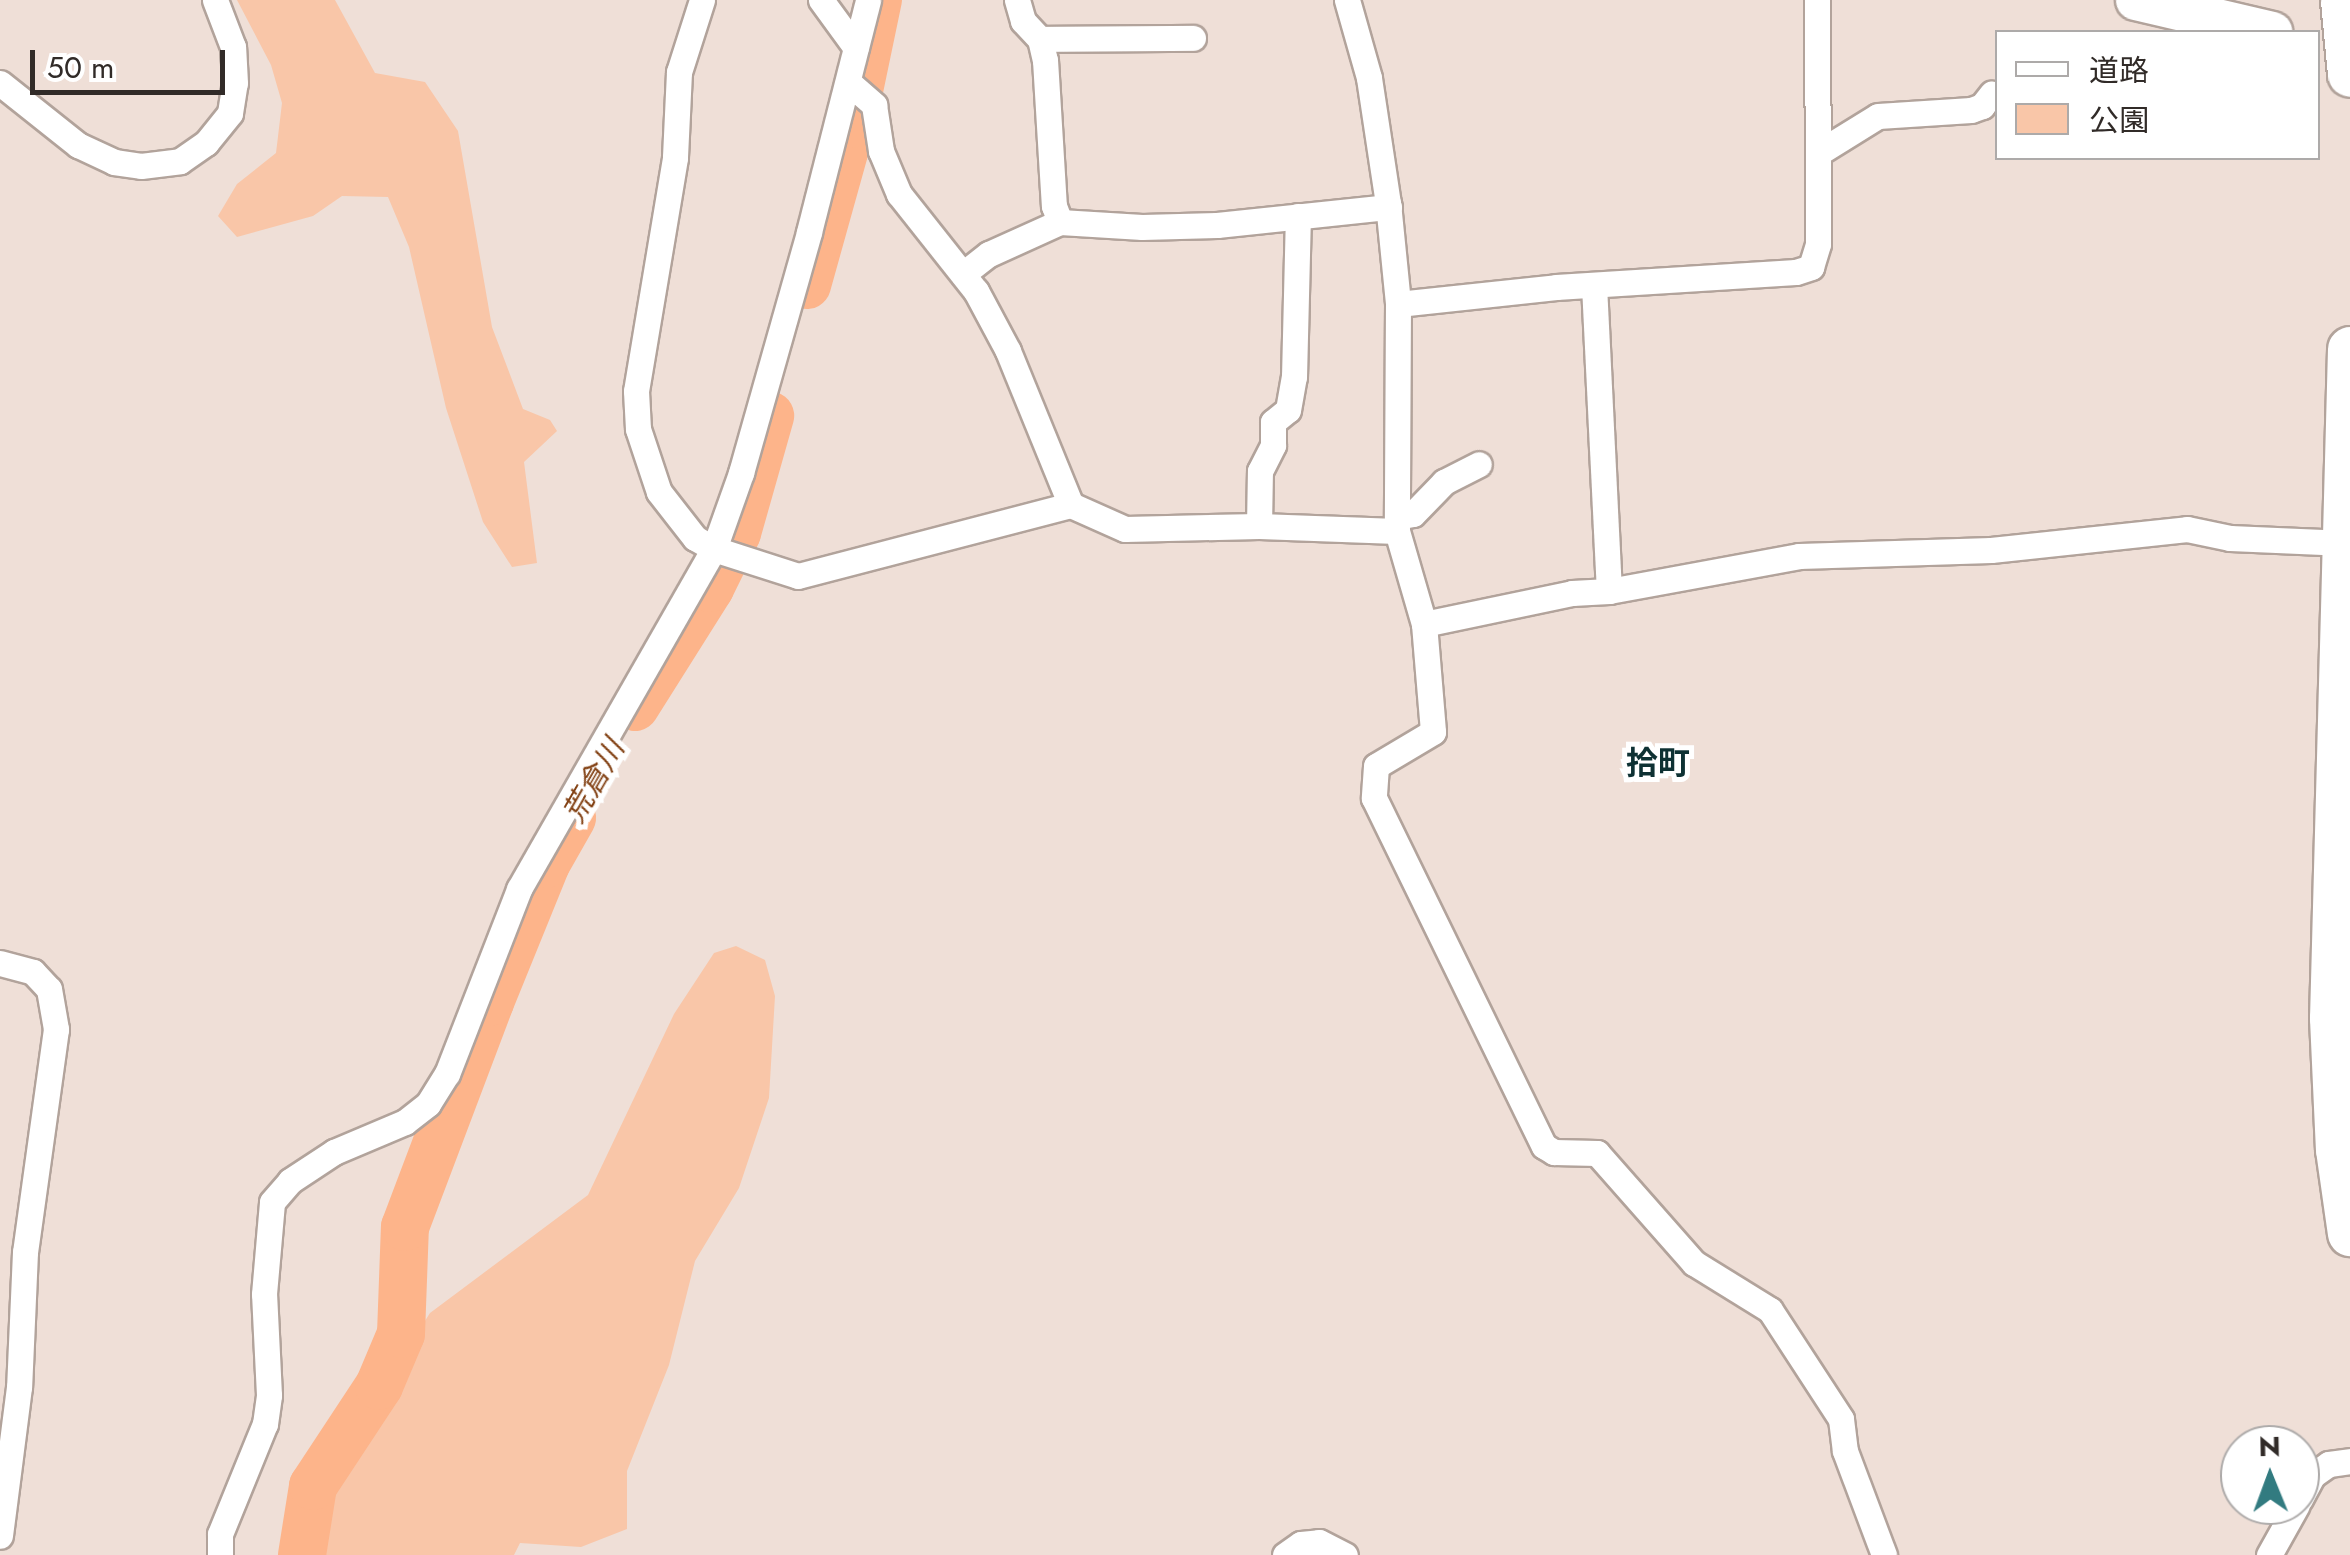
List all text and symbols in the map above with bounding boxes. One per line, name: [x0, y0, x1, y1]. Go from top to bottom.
scale bar: [35, 30, 230, 92]
legend: [1995, 30, 2320, 160]
text: 50 m: [47, 46, 114, 89]
text: 道路: [2089, 49, 2149, 92]
text: 公園: [2089, 99, 2149, 142]
water label: 荒倉川: [556, 733, 632, 829]
district label: 拾町: [1626, 744, 1690, 782]
north arrow: [2220, 1425, 2320, 1525]
text: N: [2258, 1426, 2281, 1467]

